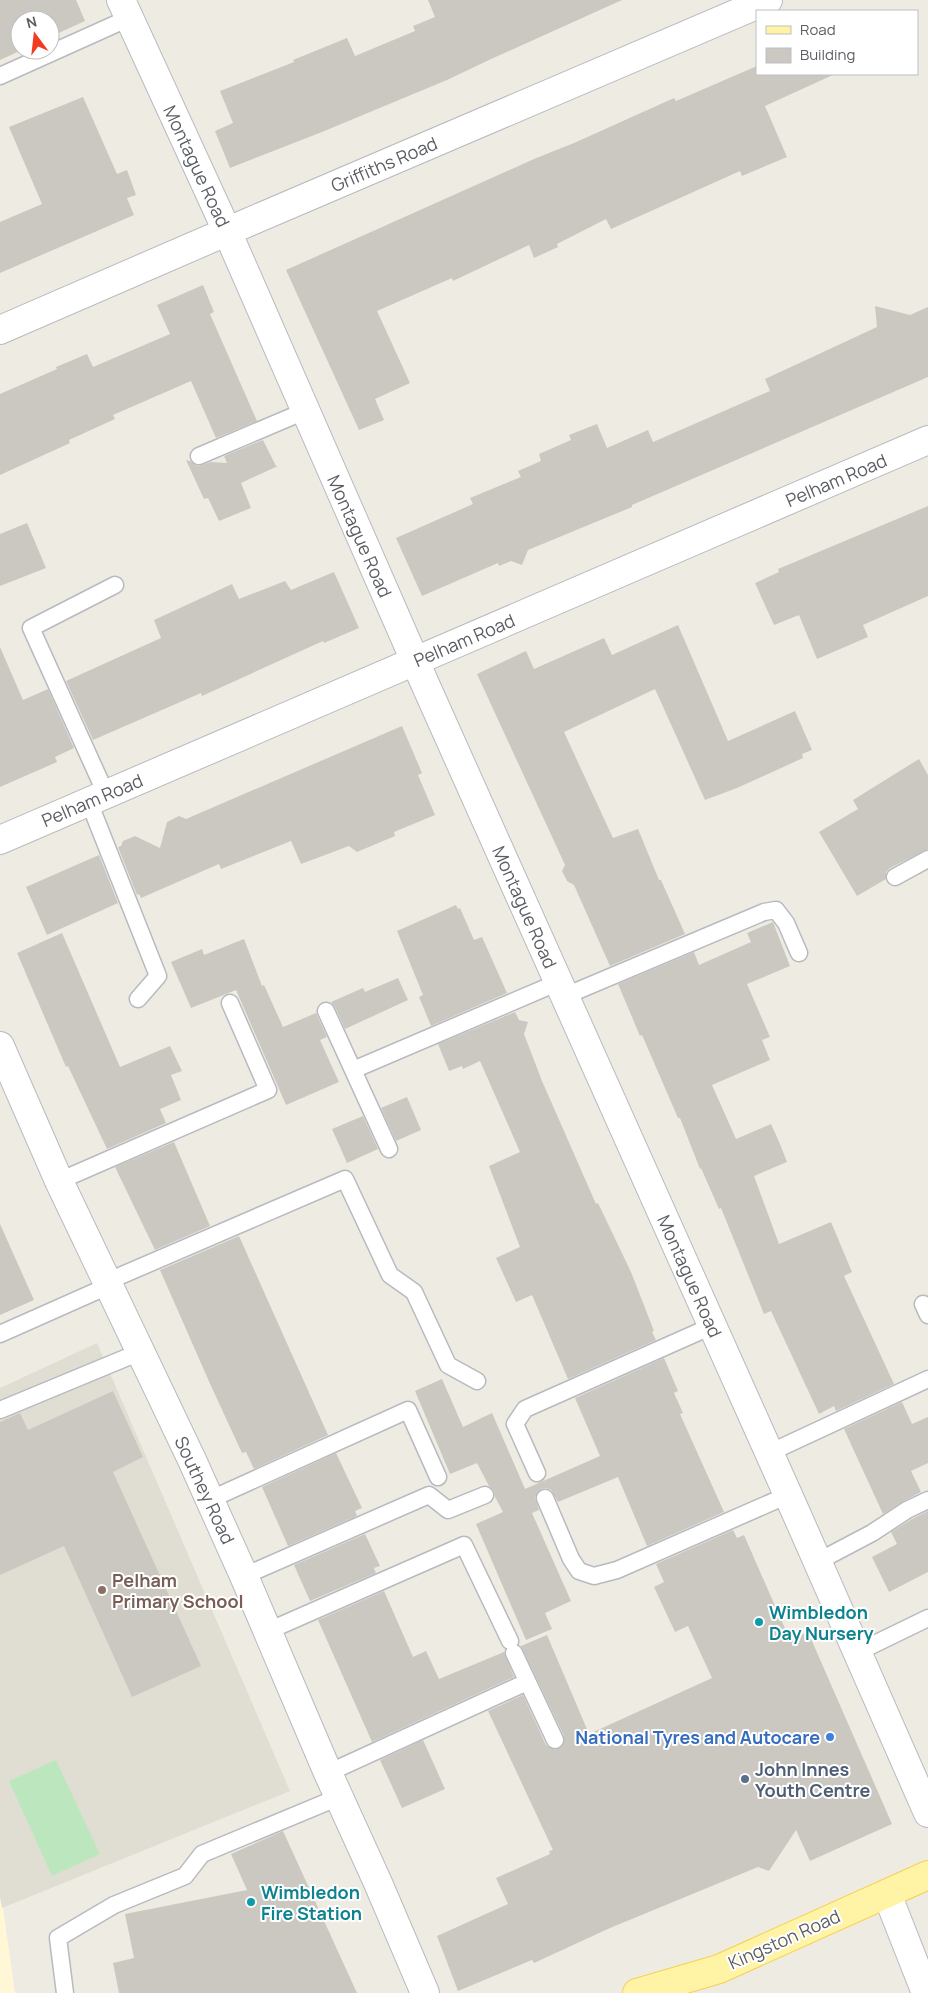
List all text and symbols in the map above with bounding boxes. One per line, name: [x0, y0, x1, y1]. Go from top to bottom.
north arrow: [10, 10, 60, 60]
legend: [756, 10, 918, 75]
text: N: [24, 11, 39, 32]
text: Road: [800, 19, 836, 40]
text: Building: [800, 44, 855, 65]
street label: Montague Road: [158, 101, 236, 231]
street label: Griffiths Road: [327, 131, 441, 197]
street label: Pelham Road: [782, 448, 890, 512]
street label: Montague Road: [322, 471, 398, 601]
street label: Pelham Road: [410, 608, 518, 672]
street label: Pelham Road: [38, 768, 146, 832]
street label: Montague Road: [487, 842, 563, 972]
street label: Montague Road: [652, 1211, 728, 1341]
street label: Southey Road: [170, 1432, 240, 1548]
place label: Pelham Primary School: [112, 1568, 244, 1613]
marker: Pelham Primary School: [96, 1584, 108, 1596]
place label: Wimbledon Day Nursery: [769, 1600, 874, 1645]
marker: Wimbledon Day Nursery: [753, 1616, 765, 1628]
place label: National Tyres and Autocare: [575, 1725, 820, 1749]
marker: National Tyres and Autocare: [824, 1731, 836, 1743]
place label: John Innes Youth Centre: [755, 1757, 871, 1802]
marker: John Innes Youth Centre: [739, 1773, 751, 1785]
place label: Wimbledon Fire Station: [261, 1880, 362, 1925]
marker: Wimbledon Fire Station: [245, 1896, 257, 1908]
street label: Kingston Road: [724, 1904, 844, 1974]

